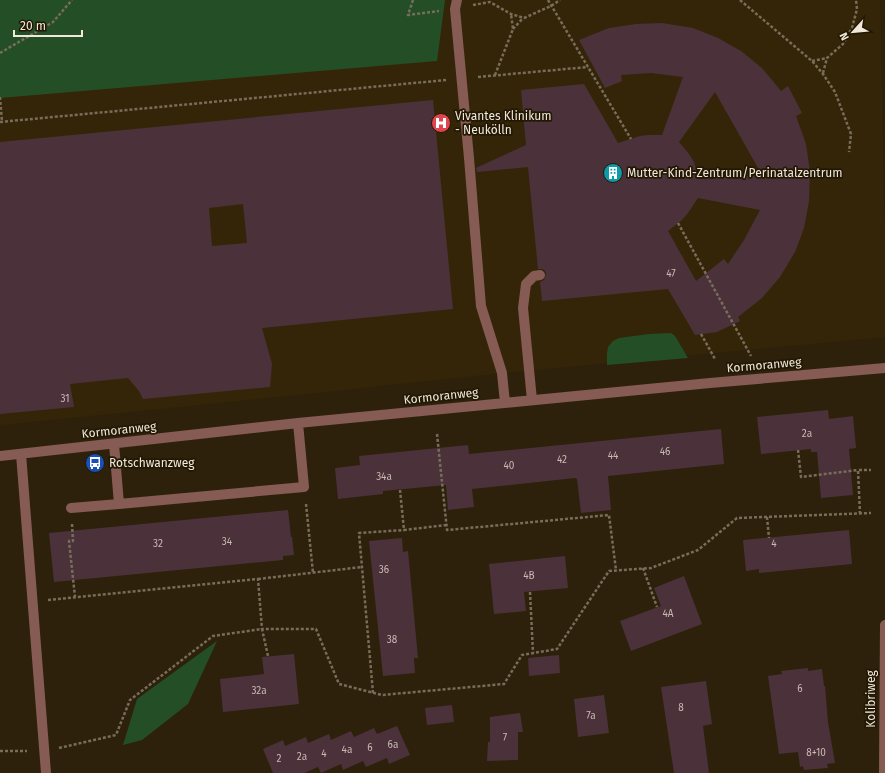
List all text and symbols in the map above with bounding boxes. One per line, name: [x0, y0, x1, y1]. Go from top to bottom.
scale bar: [14, 12, 82, 38]
north arrow: [833, 12, 873, 52]
text: 20 m: [20, 19, 46, 33]
text: N: [837, 30, 852, 43]
place label: Vivantes Klinikum - Neukölln: [455, 109, 552, 137]
hospital icon: Vivantes Klinikum - Neukölln: [430, 112, 452, 134]
building icon: Mutter-Kind-Zentrum/Perinatalzentrum: [602, 162, 624, 184]
place label: Mutter-Kind-Zentrum/Perinatalzentrum: [627, 166, 843, 180]
house number: 47: [666, 268, 676, 280]
street label: Kormoranweg: [726, 355, 803, 375]
street label: Kormoranweg: [403, 385, 480, 407]
house number: 31: [60, 393, 70, 405]
street label: Kormoranweg: [81, 419, 158, 441]
house number: 2a: [802, 428, 812, 440]
house number: 46: [660, 446, 670, 458]
house number: 44: [608, 450, 619, 462]
bus stop icon: Rotschwanzweg: [84, 452, 106, 474]
house number: 42: [557, 454, 567, 466]
place label: Rotschwanzweg: [109, 456, 195, 470]
house number: 40: [504, 460, 515, 472]
house number: 34a: [376, 471, 392, 483]
house number: 34: [222, 536, 233, 548]
house number: 32: [153, 538, 163, 550]
house number: 4: [771, 538, 777, 550]
house number: 36: [379, 564, 389, 576]
house number: 4B: [523, 570, 535, 582]
house number: 4A: [662, 608, 674, 620]
house number: 38: [387, 634, 398, 646]
street label: Kolibriweg: [864, 670, 878, 728]
house number: 6: [797, 683, 803, 695]
house number: 32a: [251, 685, 267, 697]
house number: 8: [678, 702, 684, 714]
house number: 7a: [586, 710, 596, 722]
house number: 7: [503, 732, 508, 744]
house number: 6a: [388, 739, 398, 751]
house number: 6: [367, 742, 373, 754]
house number: 4a: [342, 744, 352, 756]
house number: 8+10: [806, 747, 826, 759]
house number: 4: [321, 748, 327, 760]
house number: 2a: [297, 751, 307, 763]
house number: 2: [277, 753, 282, 765]

